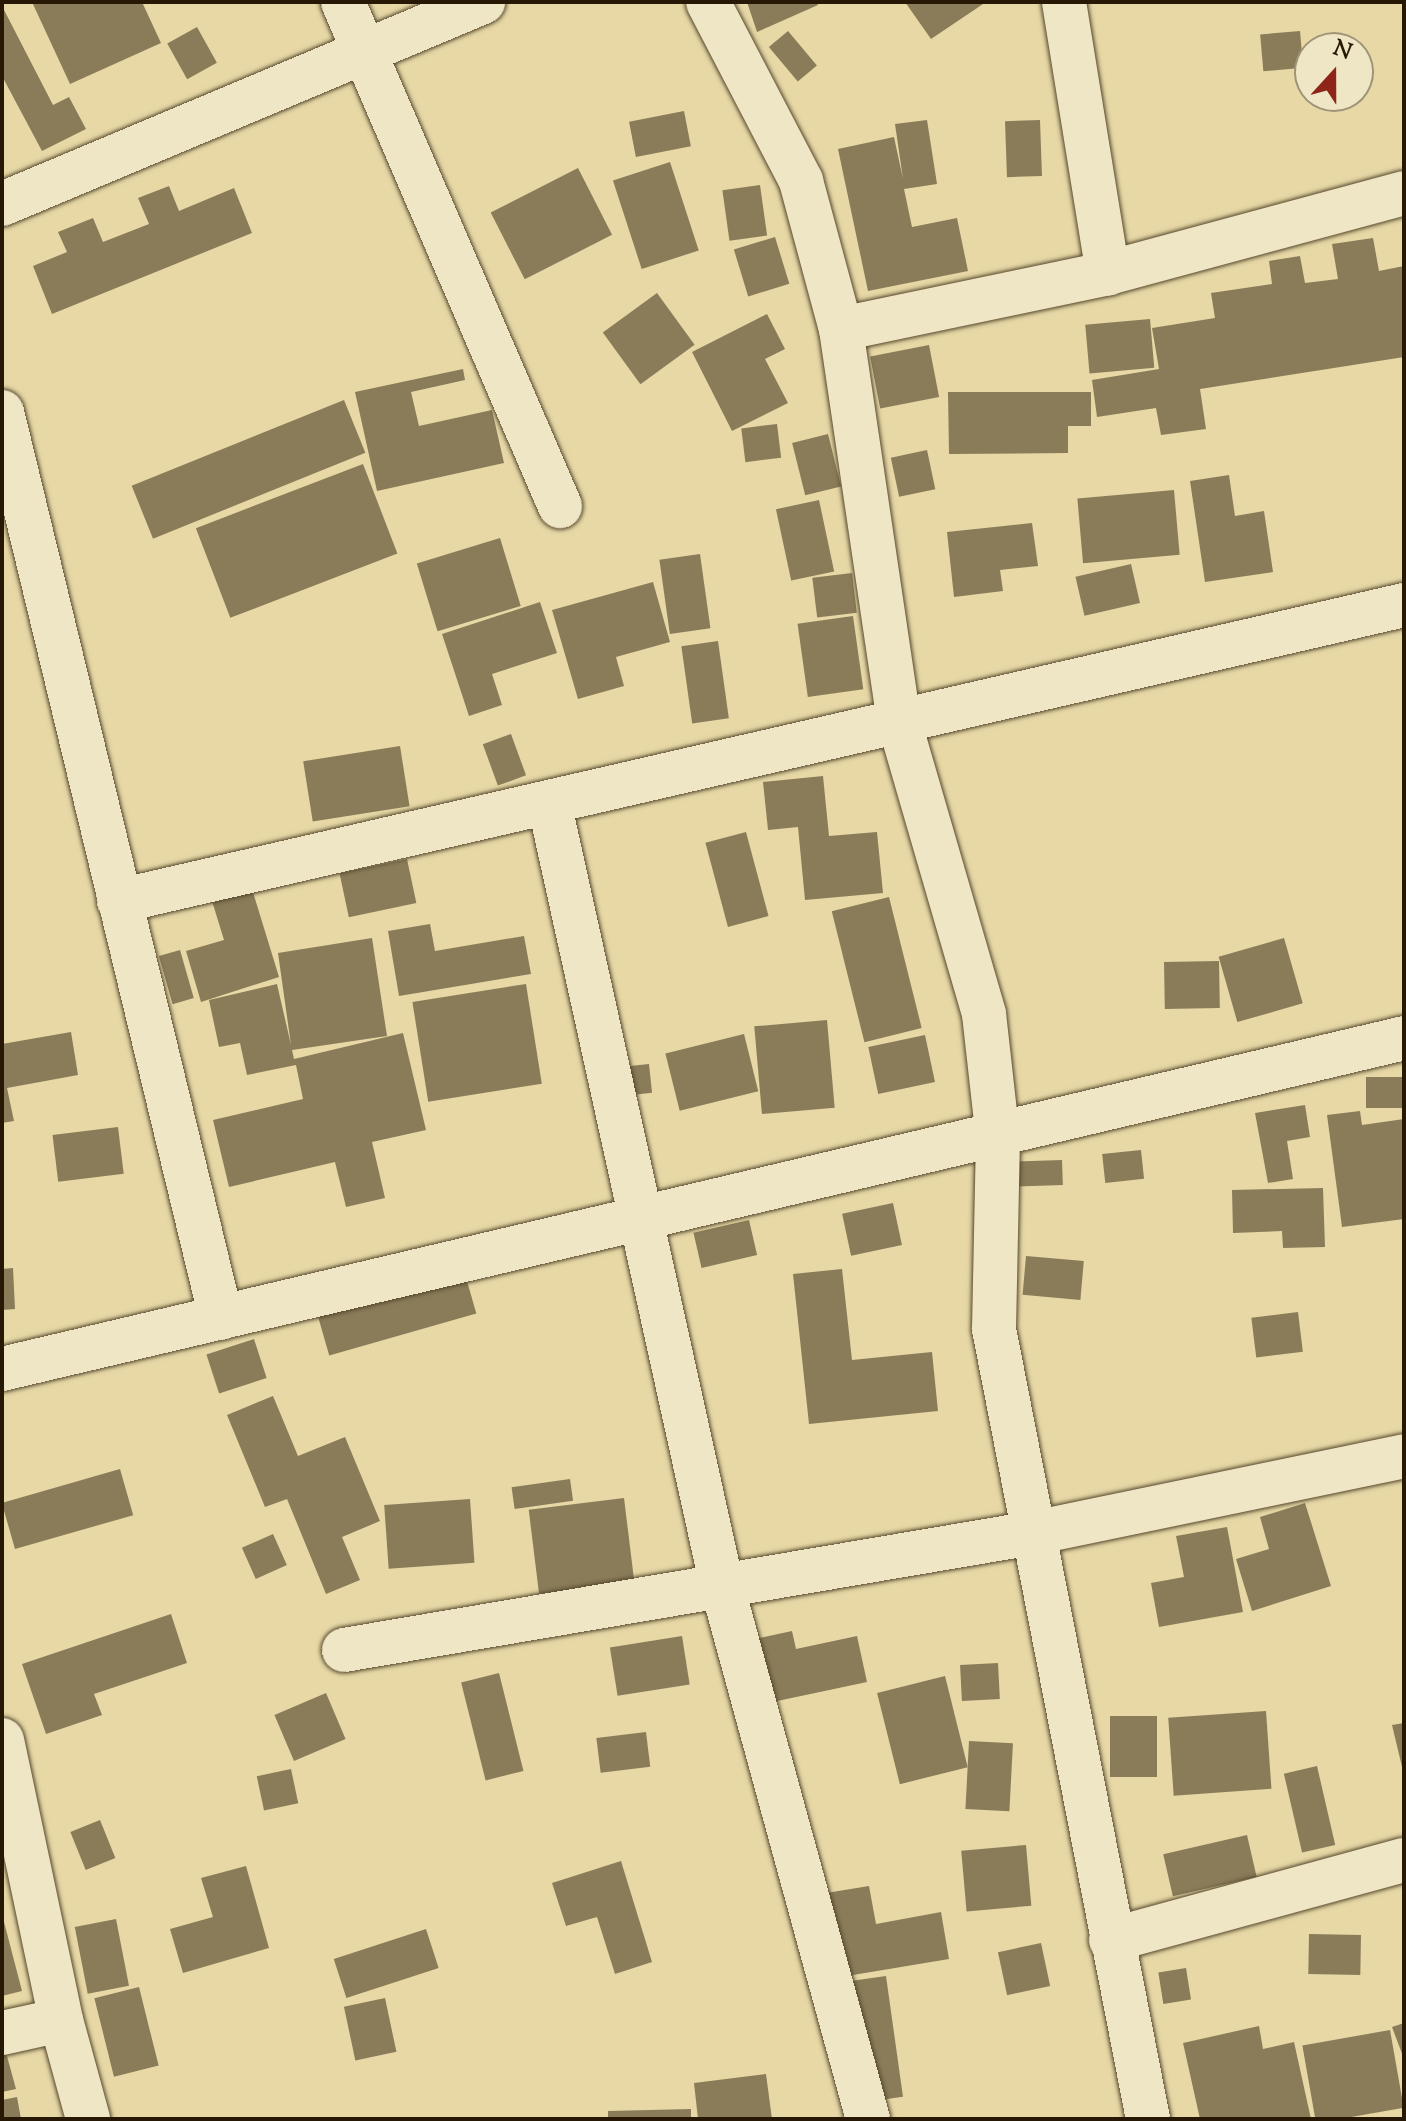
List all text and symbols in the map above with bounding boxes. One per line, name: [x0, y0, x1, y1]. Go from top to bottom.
north arrow: [1294, 32, 1374, 112]
text: N: [1328, 33, 1356, 70]

